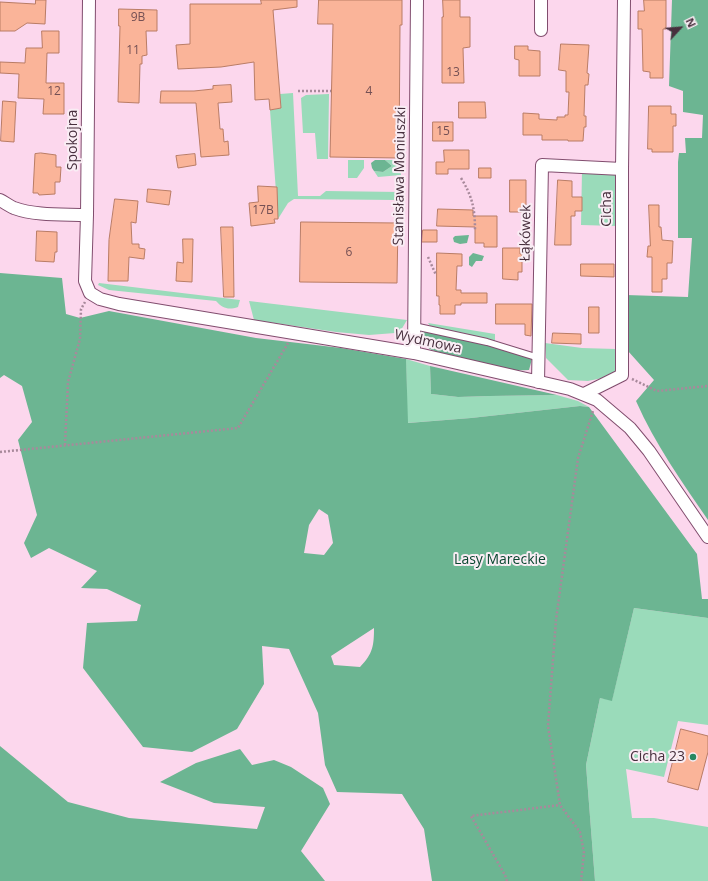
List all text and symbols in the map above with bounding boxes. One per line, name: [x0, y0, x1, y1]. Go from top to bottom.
north arrow: [660, 8, 700, 48]
house number: 9B: [131, 11, 145, 25]
text: N: [683, 15, 700, 30]
house number: 11: [126, 44, 140, 58]
house number: 13: [446, 66, 460, 80]
house number: 12: [47, 85, 61, 99]
house number: 4: [366, 85, 372, 99]
street label: Stanisława Moniuszki: [390, 107, 410, 245]
street label: Spokojna: [65, 110, 81, 170]
house number: 15: [436, 125, 450, 139]
street label: Cicha: [599, 191, 615, 227]
house number: 17B: [252, 204, 274, 218]
street label: Łąkówek: [517, 204, 535, 262]
house number: 6: [346, 246, 352, 260]
street label: Wydmowa: [393, 327, 463, 357]
park label: Lasy Mareckie: [454, 552, 546, 568]
place label: Cicha 23: [630, 749, 685, 765]
marker: Cicha 23: [688, 752, 698, 762]

